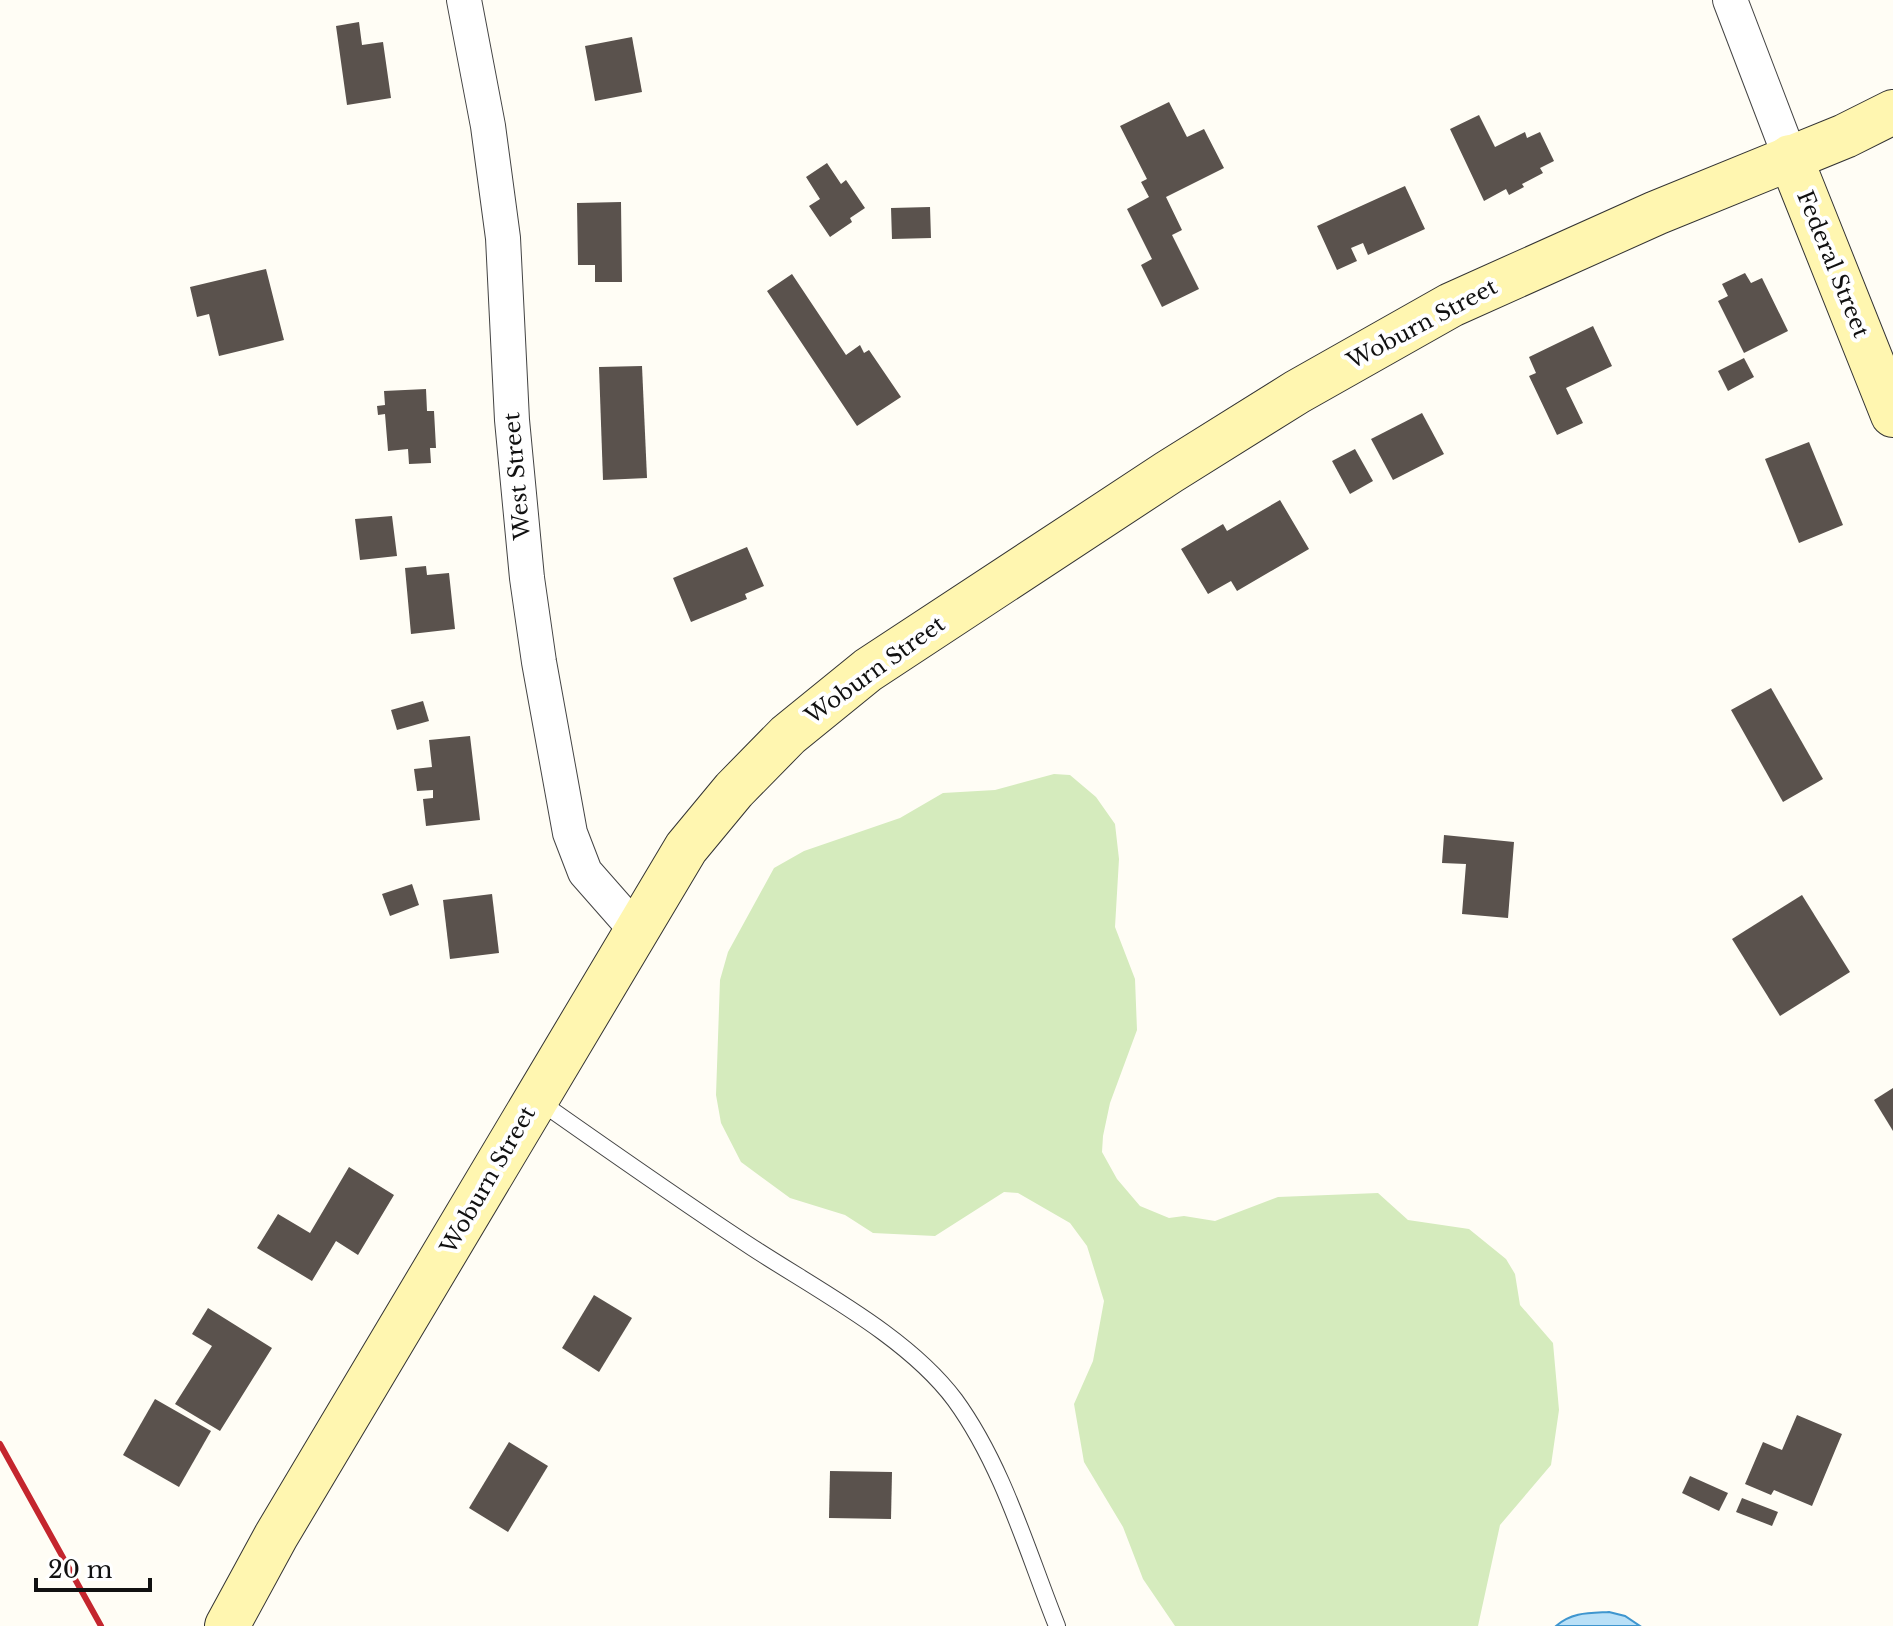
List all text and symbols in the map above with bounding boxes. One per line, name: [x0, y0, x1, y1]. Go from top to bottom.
street label: Federal Street: [1791, 187, 1875, 342]
street label: Woburn Street: [1342, 273, 1502, 375]
street label: West Street: [498, 411, 536, 542]
street label: Woburn Street: [799, 610, 951, 730]
street label: Woburn Street: [434, 1101, 541, 1259]
scale bar: [36, 1542, 150, 1592]
text: 20 m: [48, 1555, 113, 1584]

